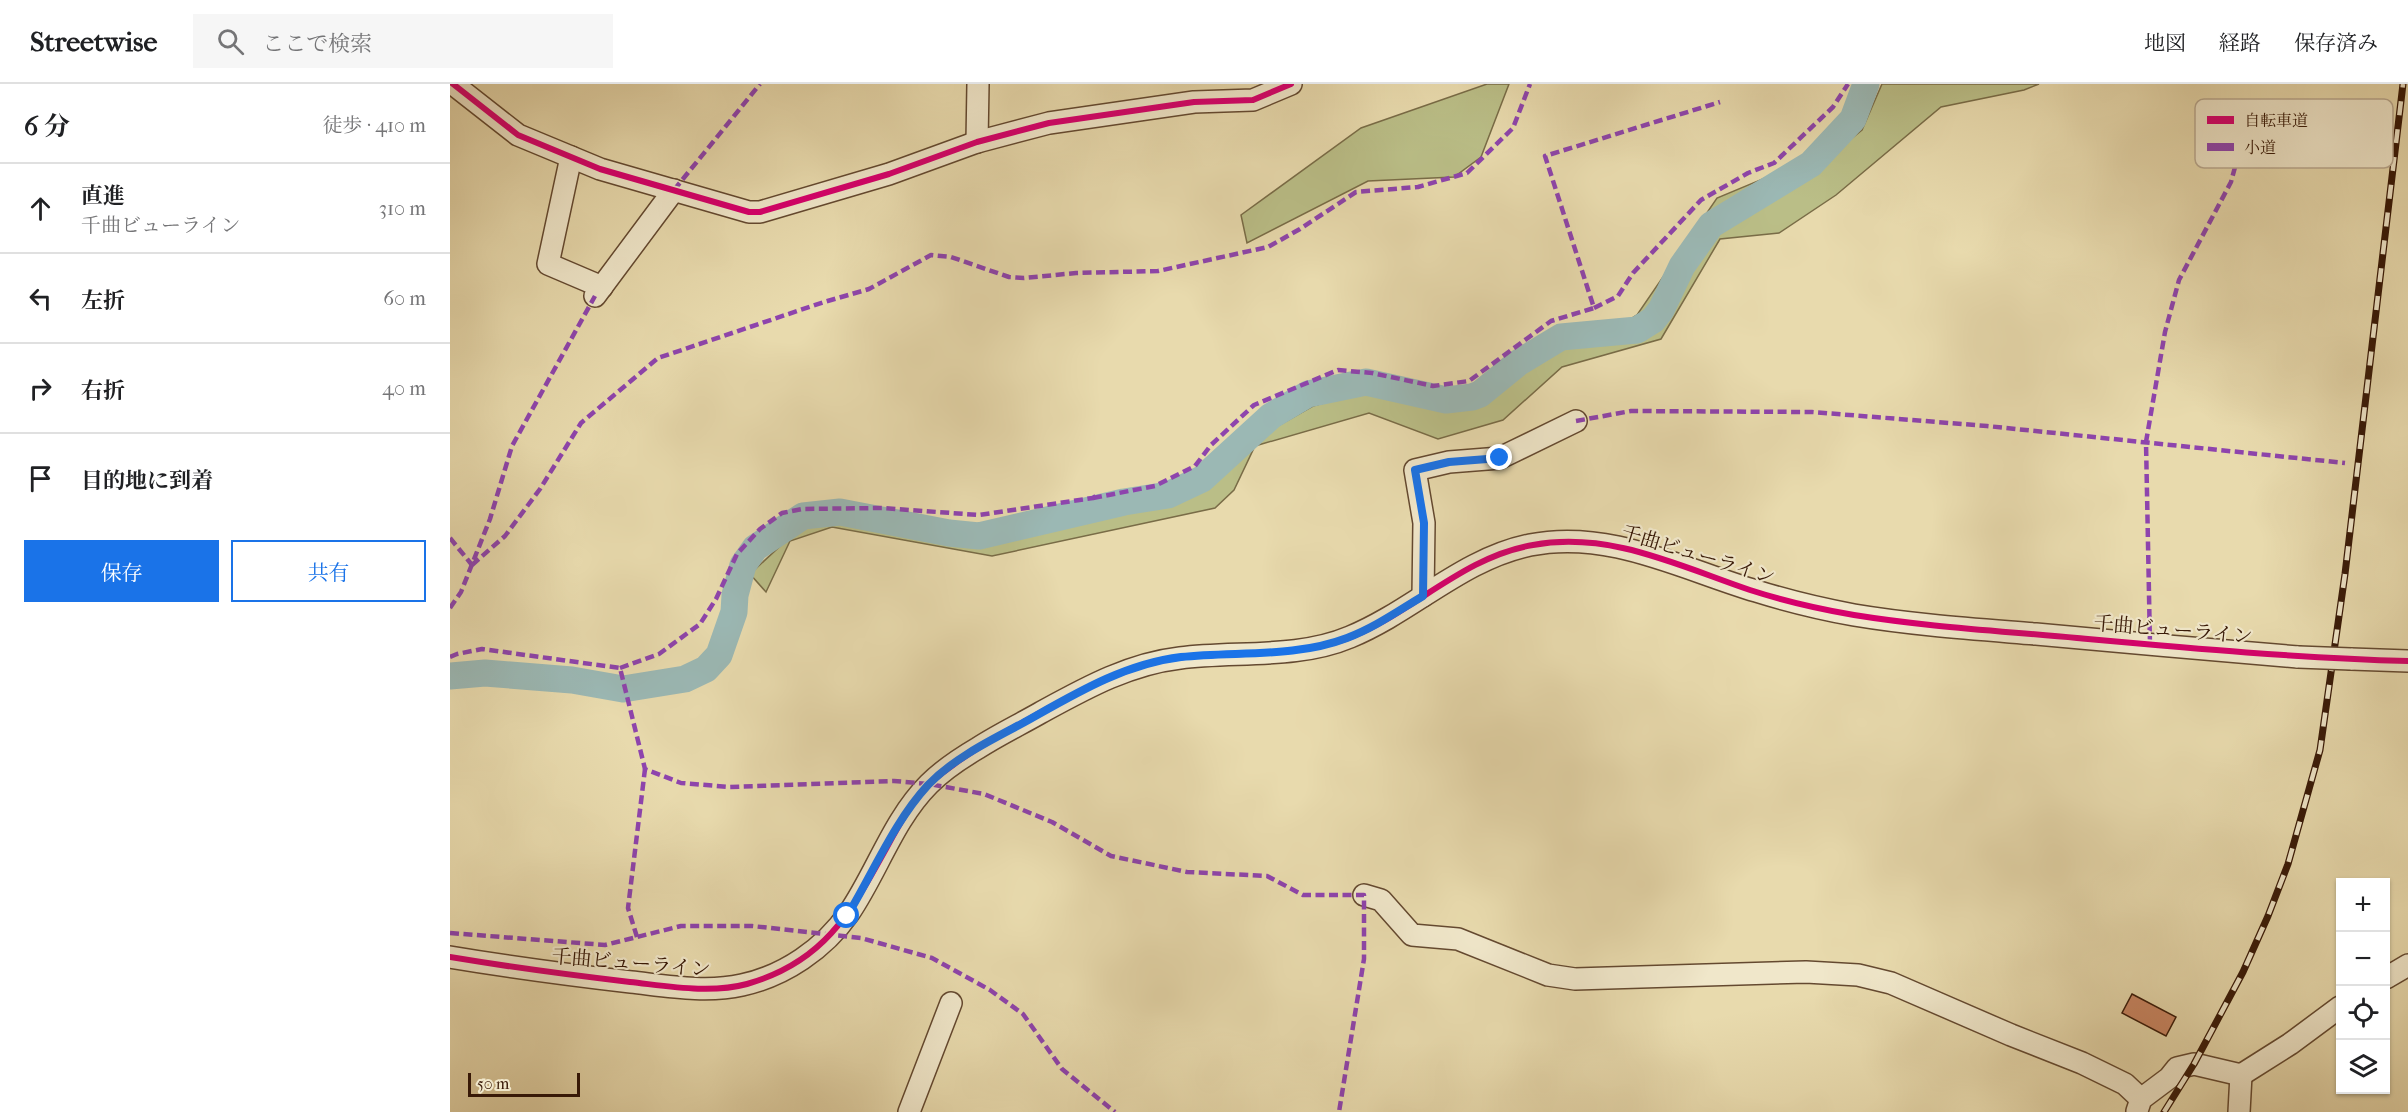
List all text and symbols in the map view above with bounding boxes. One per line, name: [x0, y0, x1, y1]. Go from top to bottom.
search box: [193, 14, 613, 68]
text: Streetwise: [30, 25, 157, 58]
icon: search: [214, 25, 247, 58]
text: ここで検索: [262, 31, 372, 57]
text: 地図: [2144, 31, 2186, 55]
text: 経路: [2219, 31, 2261, 55]
text: 保存済み: [2294, 31, 2378, 55]
legend: [2195, 99, 2393, 168]
text: 6 分: [24, 111, 70, 142]
text: 自転車道: [2244, 111, 2308, 130]
text: 徒歩 · 410 m: [323, 114, 426, 137]
text: 小道: [2244, 138, 2276, 157]
text: 直進: [81, 183, 125, 209]
icon: ahead: [24, 192, 57, 225]
text: 310 m: [379, 197, 426, 220]
text: 千曲ビューライン: [81, 214, 240, 237]
icon: left: [24, 282, 57, 315]
text: 60 m: [383, 287, 426, 310]
text: 左折: [81, 288, 125, 314]
icon: right: [24, 372, 57, 405]
text: 40 m: [382, 377, 426, 400]
text: 右折: [81, 378, 125, 404]
route end: [1486, 444, 1512, 470]
icon: arrive: [24, 462, 57, 495]
text: 目的地に到着: [81, 468, 213, 494]
street label: 千曲ビューライン: [1618, 521, 1778, 589]
button: 保存: [24, 540, 219, 602]
button: 共有: [231, 540, 426, 602]
street label: 千曲ビューライン: [2093, 612, 2253, 648]
map controls: [2336, 878, 2390, 1094]
button: +: [2336, 878, 2390, 932]
route start: [833, 902, 859, 928]
button: −: [2336, 932, 2390, 986]
street label: 千曲ビューライン: [551, 945, 711, 981]
button: locate: [2336, 986, 2390, 1040]
button: layers: [2336, 1040, 2390, 1094]
scale bar: [468, 1070, 580, 1098]
text: 50 m: [477, 1074, 509, 1093]

